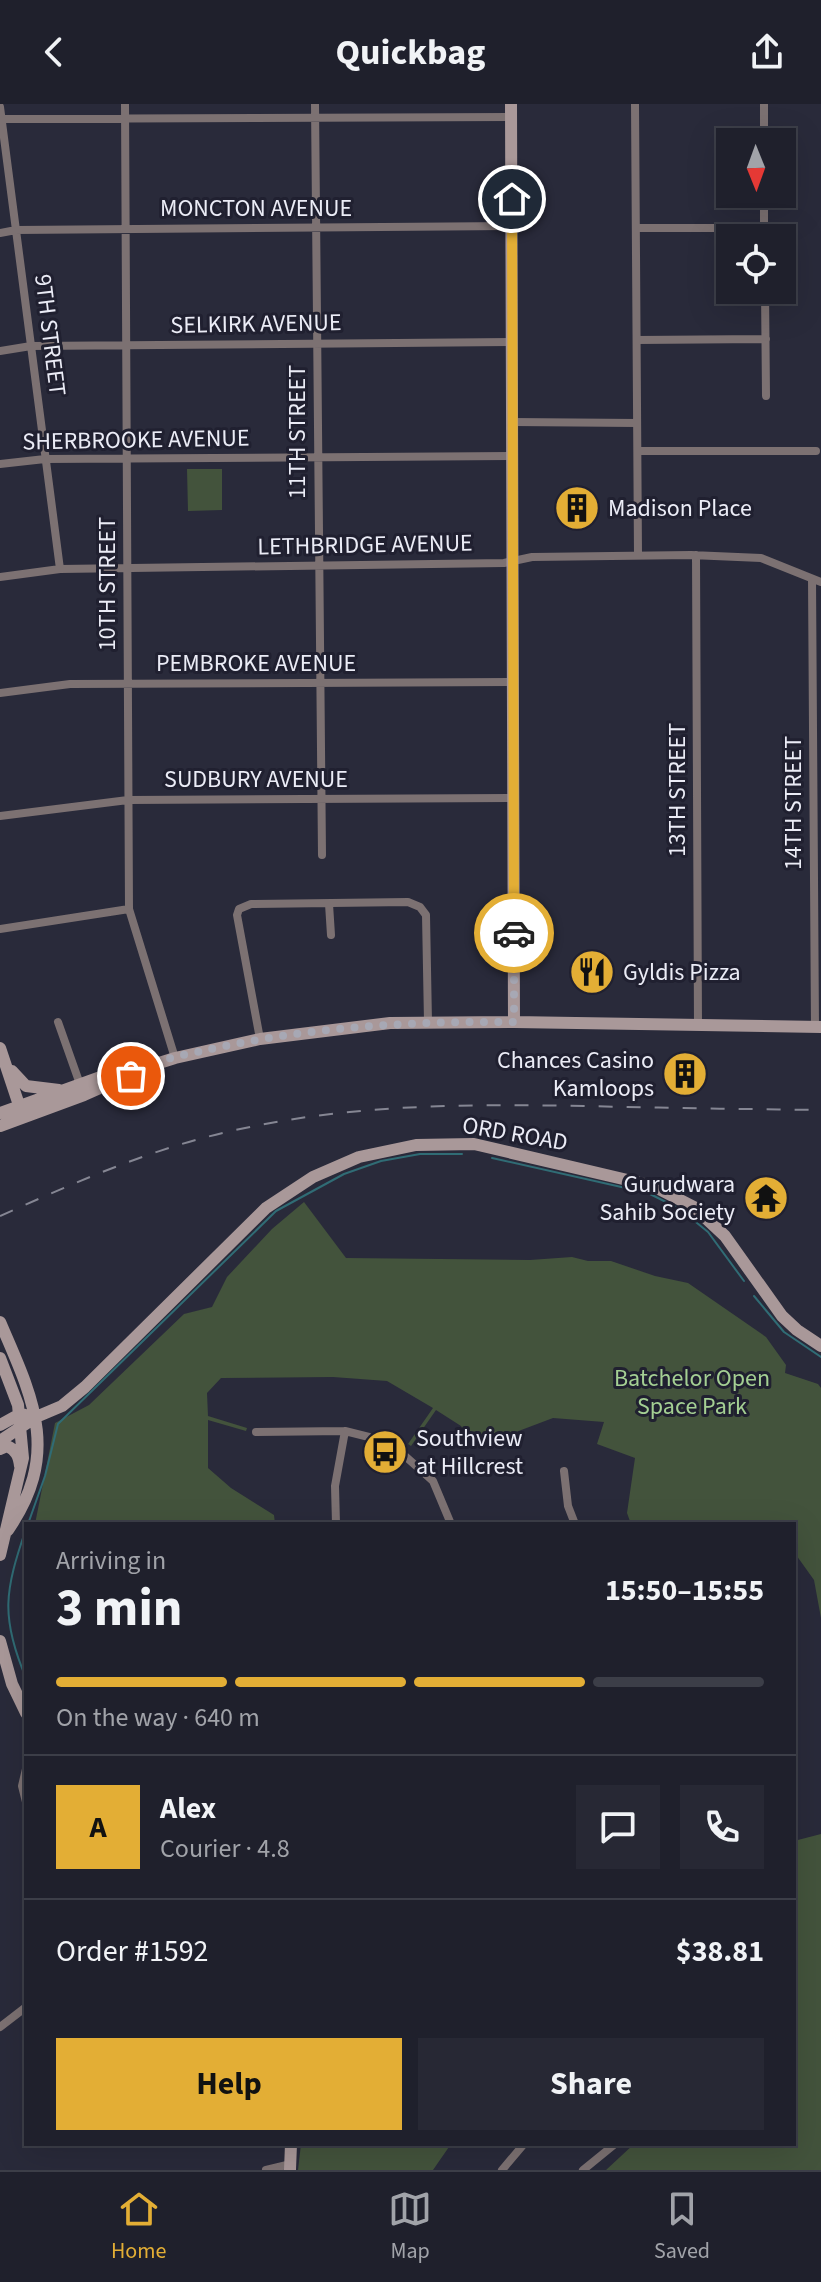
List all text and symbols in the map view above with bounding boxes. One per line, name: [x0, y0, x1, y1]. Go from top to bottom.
text: Quickbag: [335, 27, 486, 78]
icon: back: [32, 30, 76, 74]
icon: share: [745, 30, 789, 74]
north arrow: [716, 128, 796, 208]
map controls: [716, 128, 796, 304]
pin: [478, 165, 546, 233]
icon: home: [490, 177, 534, 221]
street label: MONCTON AVENUE: [160, 191, 352, 226]
button: locate: [716, 224, 796, 304]
street label: 9TH STREET: [25, 272, 75, 398]
street label: SELKIRK AVENUE: [170, 305, 342, 343]
street label: 11TH STREET: [280, 365, 315, 499]
street label: SHERBROOKE AVENUE: [22, 421, 250, 459]
building icon: Madison Place: [553, 484, 601, 532]
place label: Madison Place: [608, 491, 752, 526]
street label: 10TH STREET: [90, 517, 125, 651]
street label: LETHBRIDGE AVENUE: [257, 526, 473, 564]
street label: PEMBROKE AVENUE: [156, 646, 356, 681]
street label: 13TH STREET: [660, 723, 695, 857]
street label: 14TH STREET: [776, 736, 811, 870]
street label: SUDBURY AVENUE: [164, 762, 348, 797]
courier: [474, 893, 554, 973]
icon: car: [492, 911, 536, 955]
restaurant icon: Gyldis Pizza: [568, 948, 616, 996]
place label: Gyldis Pizza: [623, 955, 741, 990]
pin: [97, 1042, 165, 1110]
place label: Chances Casino Kamloops: [497, 1043, 654, 1106]
building icon: Chances Casino Kamloops: [661, 1050, 709, 1098]
icon: bag: [109, 1054, 153, 1098]
street label: ORD ROAD: [460, 1108, 570, 1160]
place label: Gurudwara Sahib Society: [599, 1167, 735, 1230]
temple icon: Gurudwara Sahib Society: [742, 1174, 790, 1222]
park label: Batchelor Open Space Park: [614, 1361, 770, 1424]
place label: Southview at Hillcrest: [416, 1421, 523, 1484]
bus stop icon: Southview at Hillcrest: [361, 1428, 409, 1476]
text: Arriving in: [56, 1542, 166, 1579]
text: 15:50–15:55: [605, 1569, 764, 1612]
text: 3 min: [56, 1572, 183, 1646]
text: On the way · 640 m: [56, 1699, 260, 1736]
button: chat: [576, 1785, 660, 1869]
button: phone: [680, 1785, 764, 1869]
text: Alex: [160, 1787, 216, 1830]
text: A: [89, 1806, 107, 1849]
text: Courier · 4.8: [160, 1830, 290, 1867]
text: Order #1592: [56, 1930, 209, 1973]
text: $38.81: [676, 1930, 764, 1973]
button: Help: [56, 2038, 402, 2130]
button: Share: [418, 2038, 764, 2130]
tab: Home: [111, 2187, 166, 2267]
tab: Map: [388, 2187, 432, 2267]
tab: Saved: [654, 2187, 710, 2267]

